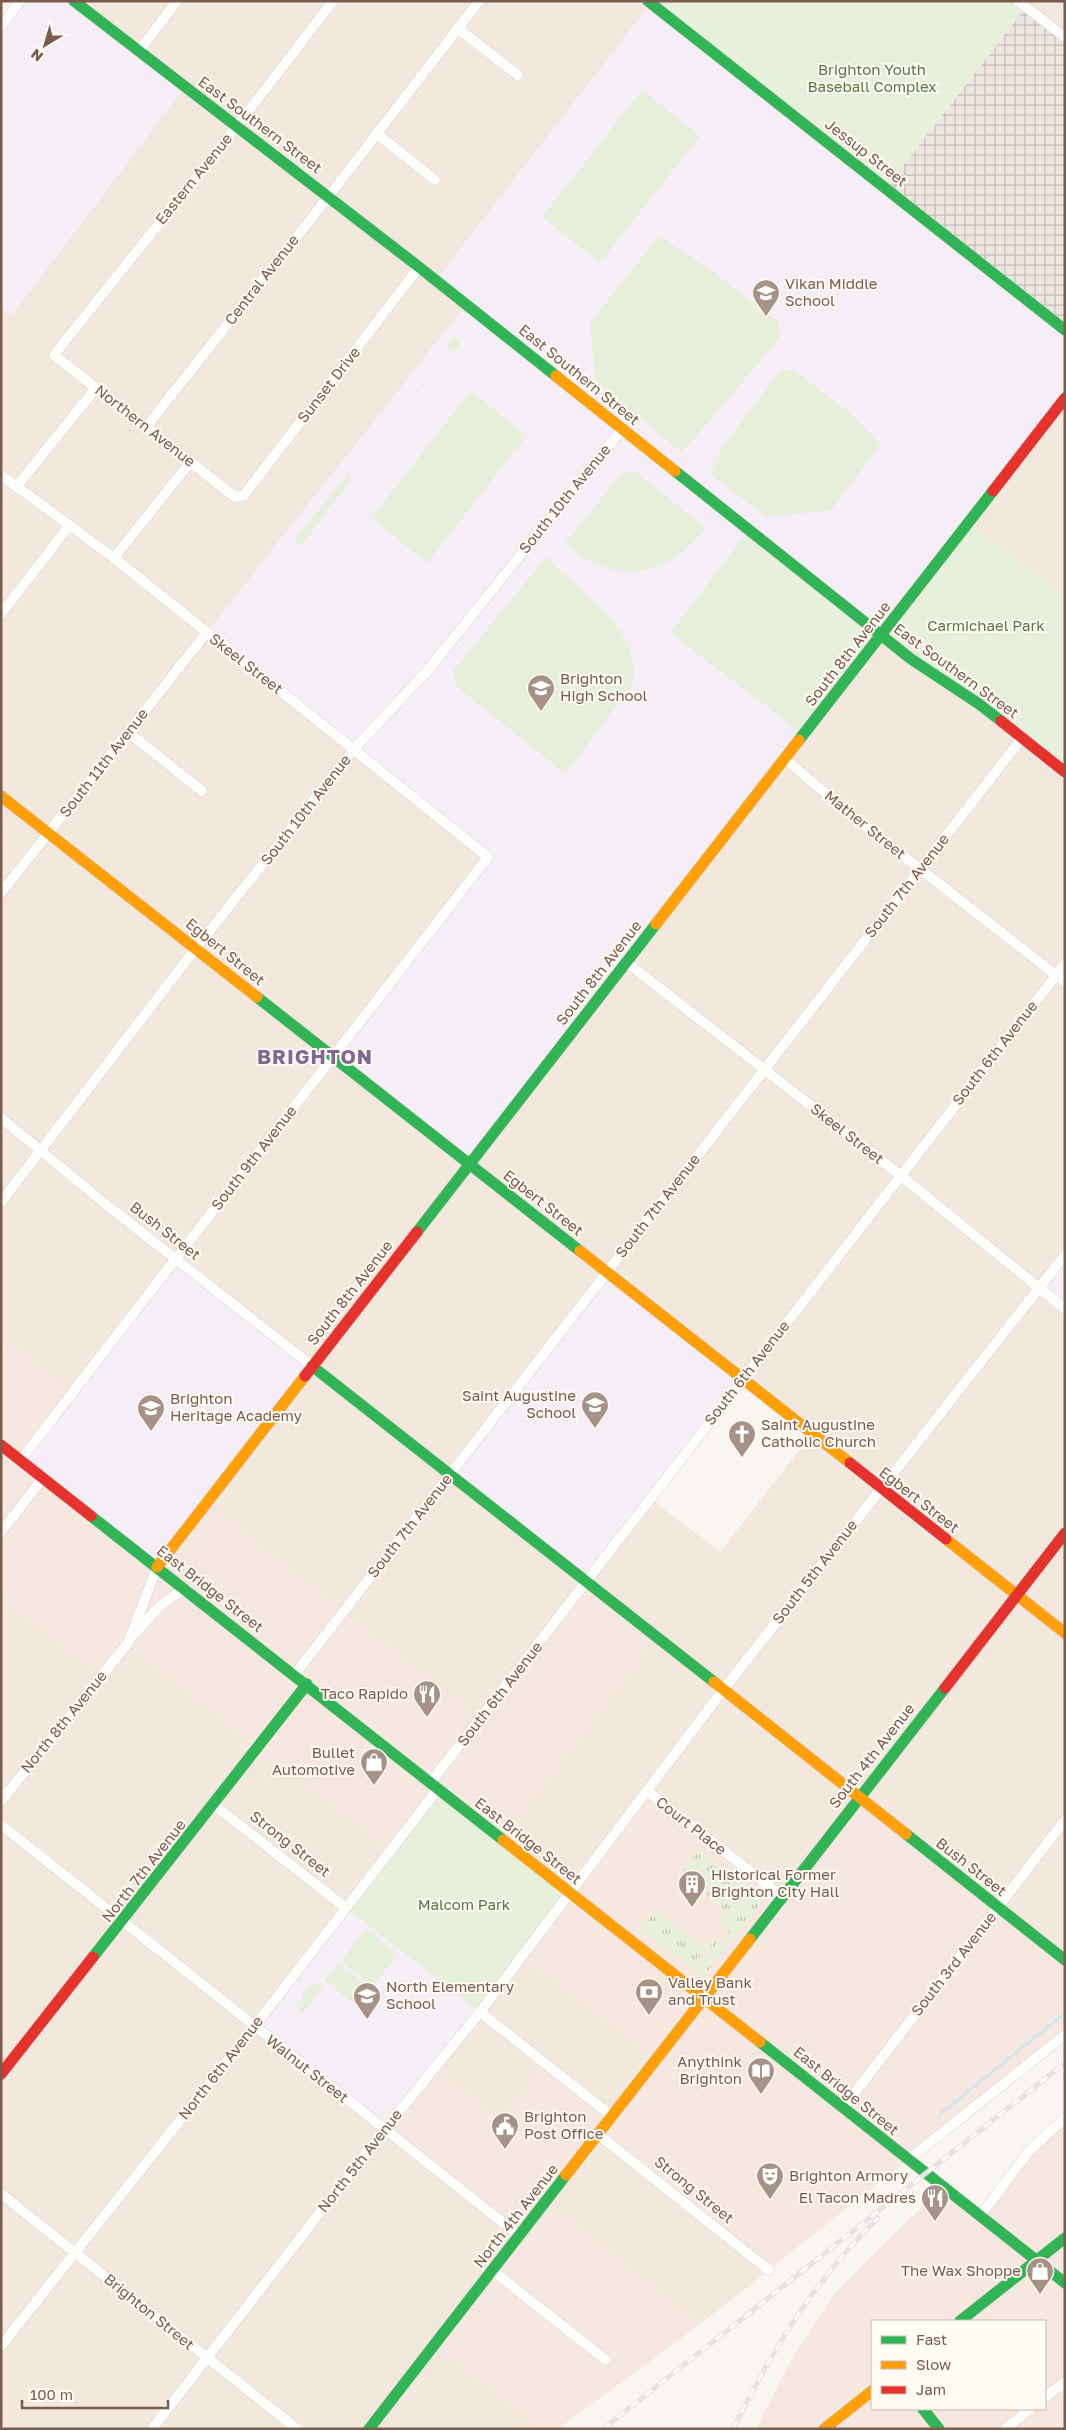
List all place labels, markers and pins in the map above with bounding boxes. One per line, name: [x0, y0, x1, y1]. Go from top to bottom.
place label: Vikan Middle School: [785, 274, 878, 309]
school or university icon: Vikan Middle School: [751, 278, 781, 317]
place label: Brighton High School: [560, 669, 648, 704]
school or university icon: Brighton High School: [526, 673, 556, 712]
place label: Saint Augustine School: [462, 1386, 576, 1421]
place label: Brighton Heritage Academy: [170, 1389, 303, 1424]
school or university icon: Saint Augustine School: [580, 1390, 610, 1429]
school or university icon: Brighton Heritage Academy: [136, 1393, 166, 1432]
place label: Saint Augustine Catholic Church: [761, 1415, 876, 1450]
church icon: Saint Augustine Catholic Church: [727, 1419, 757, 1458]
restaurant icon: Taco Rapido: [412, 1679, 442, 1718]
place label: Taco Rapido: [321, 1684, 408, 1702]
place label: Bullet Automotive: [272, 1743, 355, 1778]
shop icon: Bullet Automotive: [359, 1747, 389, 1786]
place label: Historical Former Brighton City Hall: [711, 1865, 840, 1900]
building icon: Historical Former Brighton City Hall: [677, 1869, 707, 1908]
place label: Valley Bank and Trust: [668, 1973, 752, 2008]
place label: North Elementary School: [386, 1977, 515, 2012]
bank icon: Valley Bank and Trust: [634, 1977, 664, 2016]
school or university icon: North Elementary School: [352, 1981, 382, 2020]
place label: Anythink Brighton: [677, 2052, 743, 2087]
library icon: Anythink Brighton: [746, 2056, 776, 2095]
place label: Brighton Post Office: [524, 2107, 604, 2142]
public building icon: Brighton Post Office: [490, 2111, 520, 2150]
theatre icon: Brighton Armory: [755, 2161, 785, 2200]
place label: Brighton Armory: [789, 2166, 909, 2184]
restaurant icon: El Tacon Madres: [920, 2183, 950, 2222]
place label: El Tacon Madres: [799, 2188, 916, 2206]
shop icon: The Wax Shoppe: [1025, 2256, 1055, 2295]
place label: The Wax Shoppe: [901, 2261, 1021, 2279]

